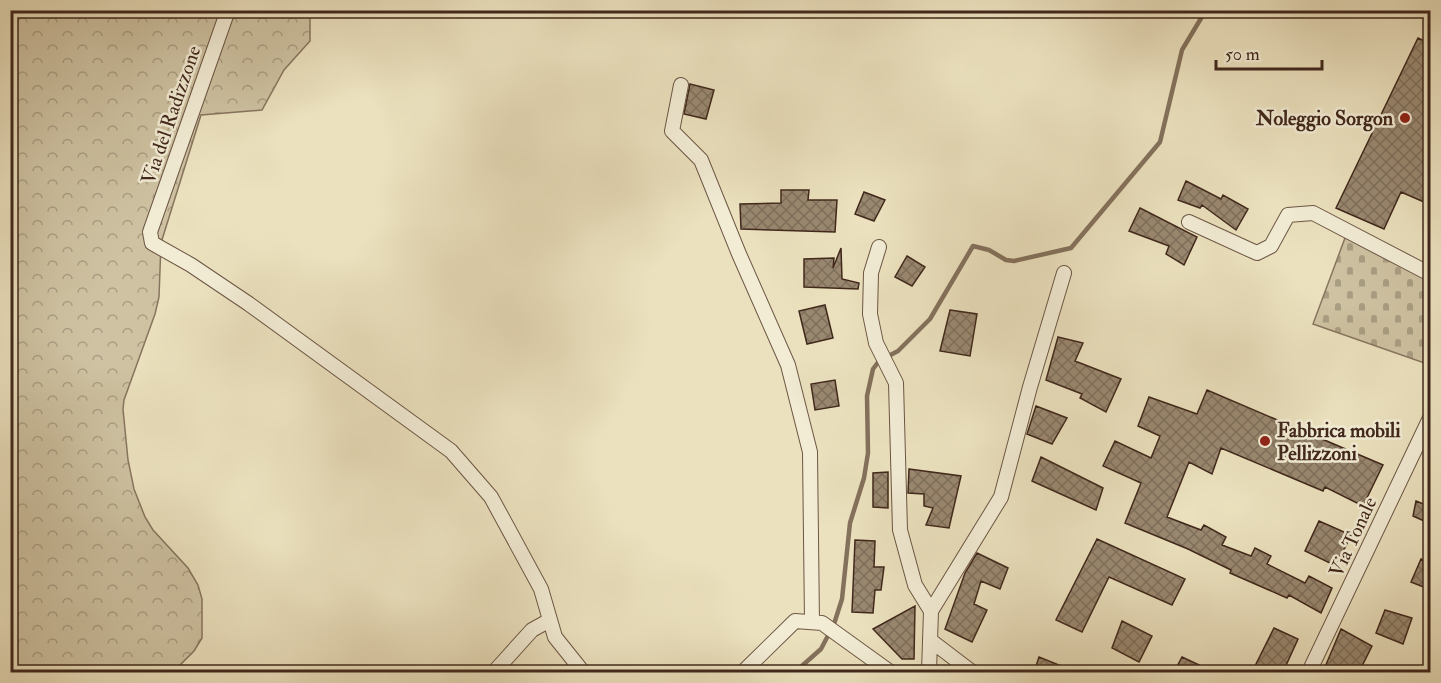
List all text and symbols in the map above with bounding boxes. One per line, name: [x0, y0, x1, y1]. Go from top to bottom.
scale bar: [1216, 33, 1322, 71]
street label: Via del Radizzone: [136, 43, 206, 187]
text: 50 m: [1225, 43, 1260, 66]
place label: Noleggio Sorgon: [1255, 106, 1394, 132]
marker: Noleggio Sorgon: [1398, 111, 1412, 125]
place label: Fabbrica mobili Pellizzoni: [1277, 418, 1401, 466]
marker: Fabbrica mobili Pellizzoni: [1258, 434, 1272, 448]
street label: Via Tonale: [1324, 493, 1382, 581]

